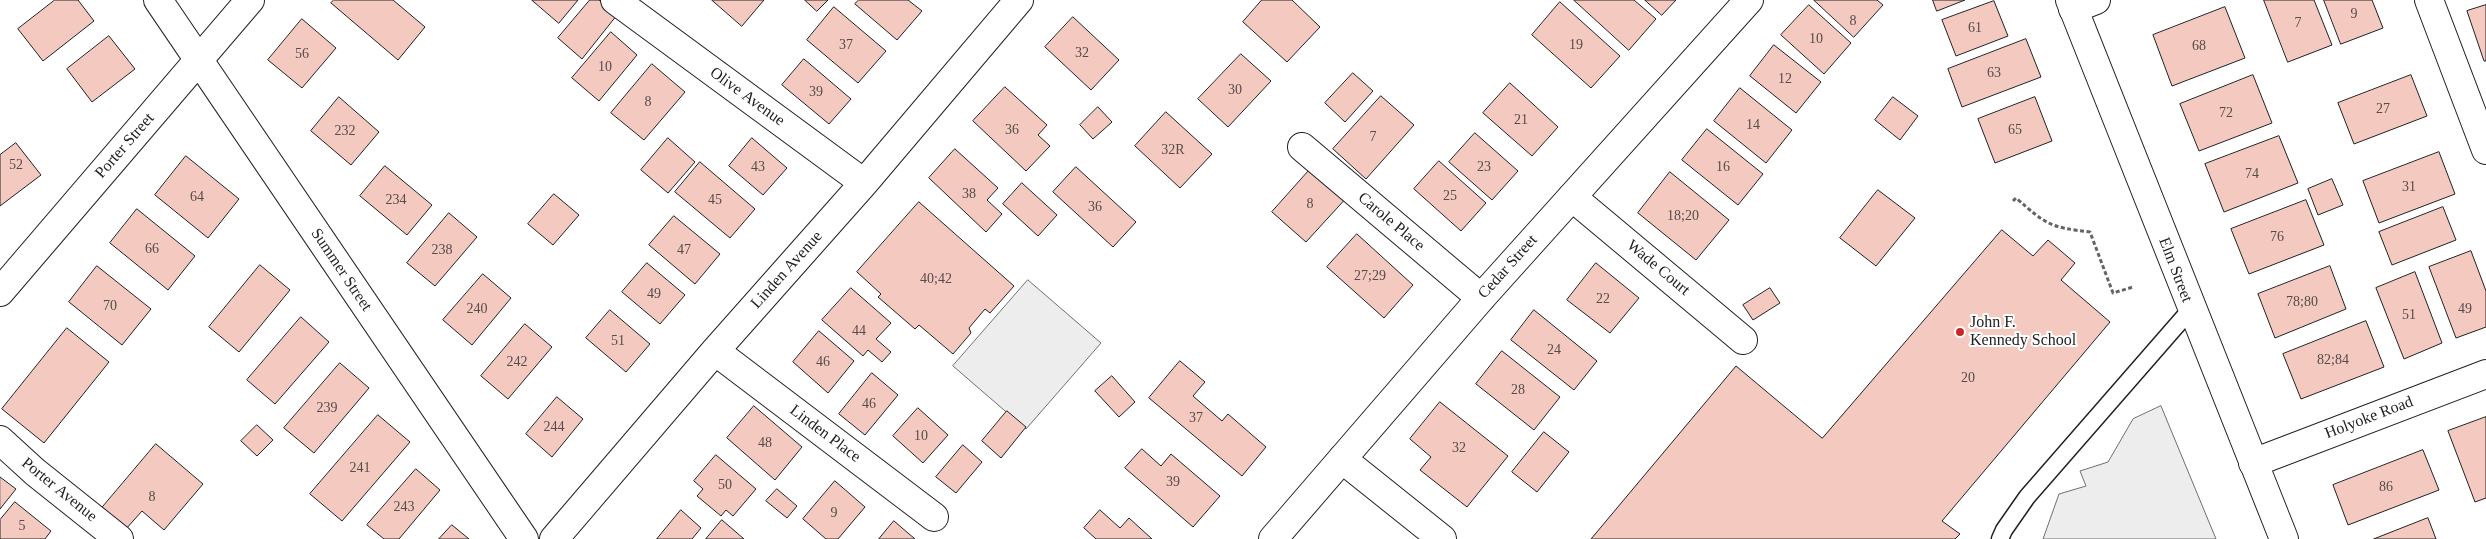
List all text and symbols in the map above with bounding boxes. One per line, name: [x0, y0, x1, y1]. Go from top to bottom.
house number: 9: [2350, 6, 2358, 22]
house number: 8: [1850, 13, 1856, 29]
house number: 7: [2294, 15, 2302, 31]
house number: 61: [1968, 20, 1982, 36]
house number: 10: [1809, 31, 1823, 47]
house number: 37: [839, 37, 853, 53]
house number: 19: [1569, 37, 1583, 53]
house number: 68: [2192, 38, 2206, 54]
house number: 32: [1075, 45, 1089, 61]
house number: 56: [295, 46, 309, 62]
house number: 10: [598, 59, 612, 75]
street label: Olive Avenue: [706, 63, 788, 131]
house number: 63: [1987, 65, 2001, 81]
house number: 12: [1778, 71, 1792, 87]
house number: 30: [1228, 82, 1242, 98]
house number: 39: [809, 84, 823, 100]
house number: 8: [644, 94, 651, 110]
house number: 27: [2376, 101, 2390, 117]
house number: 72: [2219, 105, 2233, 121]
street label: Porter Street: [91, 109, 159, 183]
house number: 21: [1514, 112, 1528, 128]
house number: 14: [1746, 117, 1760, 133]
house number: 36: [1005, 122, 1019, 138]
house number: 65: [2008, 122, 2022, 138]
house number: 232: [334, 123, 356, 139]
house number: 7: [1370, 129, 1376, 145]
house number: 32R: [1161, 142, 1185, 158]
house number: 52: [9, 157, 23, 173]
house number: 43: [751, 159, 765, 175]
house number: 23: [1477, 159, 1491, 175]
house number: 16: [1716, 159, 1730, 175]
house number: 74: [2245, 166, 2259, 182]
house number: 31: [2402, 179, 2416, 195]
house number: 38: [962, 186, 976, 202]
house number: 25: [1443, 188, 1457, 204]
house number: 64: [190, 189, 204, 205]
street label: Carole Place: [1354, 189, 1428, 255]
house number: 234: [386, 192, 406, 208]
house number: 45: [708, 192, 722, 208]
house number: 8: [1306, 196, 1314, 212]
house number: 36: [1088, 199, 1102, 215]
house number: 18;20: [1667, 208, 1699, 224]
street label: Summer Street: [306, 225, 376, 315]
street label: Linden Avenue: [747, 227, 827, 313]
house number: 76: [2270, 229, 2284, 245]
street label: Cedar Street: [1474, 231, 1542, 303]
street label: Elm Street: [2154, 235, 2196, 305]
street label: Wade Court: [1623, 236, 1693, 300]
house number: 66: [145, 241, 159, 257]
house number: 238: [432, 242, 452, 258]
house number: 47: [677, 242, 691, 258]
house number: 27;29: [1354, 268, 1386, 284]
house number: 40;42: [920, 271, 952, 287]
house number: 49: [647, 286, 661, 302]
house number: 22: [1596, 291, 1610, 307]
house number: 78;80: [2286, 294, 2318, 310]
house number: 70: [103, 298, 117, 314]
house number: 240: [467, 301, 488, 317]
house number: 49: [2458, 301, 2472, 317]
house number: 51: [2402, 307, 2416, 323]
place label: John F. Kennedy School: [1970, 313, 2076, 351]
house number: 44: [852, 323, 866, 339]
marker: John F. Kennedy School: [1954, 326, 1966, 338]
house number: 51: [611, 333, 625, 349]
house number: 24: [1547, 342, 1561, 358]
house number: 82;84: [2317, 352, 2349, 368]
house number: 242: [507, 354, 528, 370]
house number: 46: [816, 354, 830, 370]
house number: 20: [1961, 370, 1975, 386]
house number: 28: [1511, 382, 1525, 398]
street label: Holyoke Road: [2322, 392, 2416, 444]
house number: 46: [862, 396, 876, 412]
house number: 239: [316, 400, 338, 416]
street label: Linden Place: [786, 401, 864, 467]
house number: 37: [1189, 410, 1203, 426]
house number: 244: [544, 419, 564, 435]
house number: 10: [914, 428, 928, 444]
house number: 48: [758, 435, 772, 451]
house number: 32: [1452, 440, 1466, 456]
street label: Porter Avenue: [17, 454, 101, 526]
house number: 241: [350, 460, 370, 476]
house number: 39: [1166, 474, 1180, 490]
house number: 50: [718, 477, 732, 493]
house number: 86: [2379, 479, 2393, 495]
house number: 8: [148, 489, 156, 505]
house number: 243: [394, 499, 414, 515]
house number: 9: [831, 505, 838, 521]
house number: 5: [18, 518, 26, 534]

